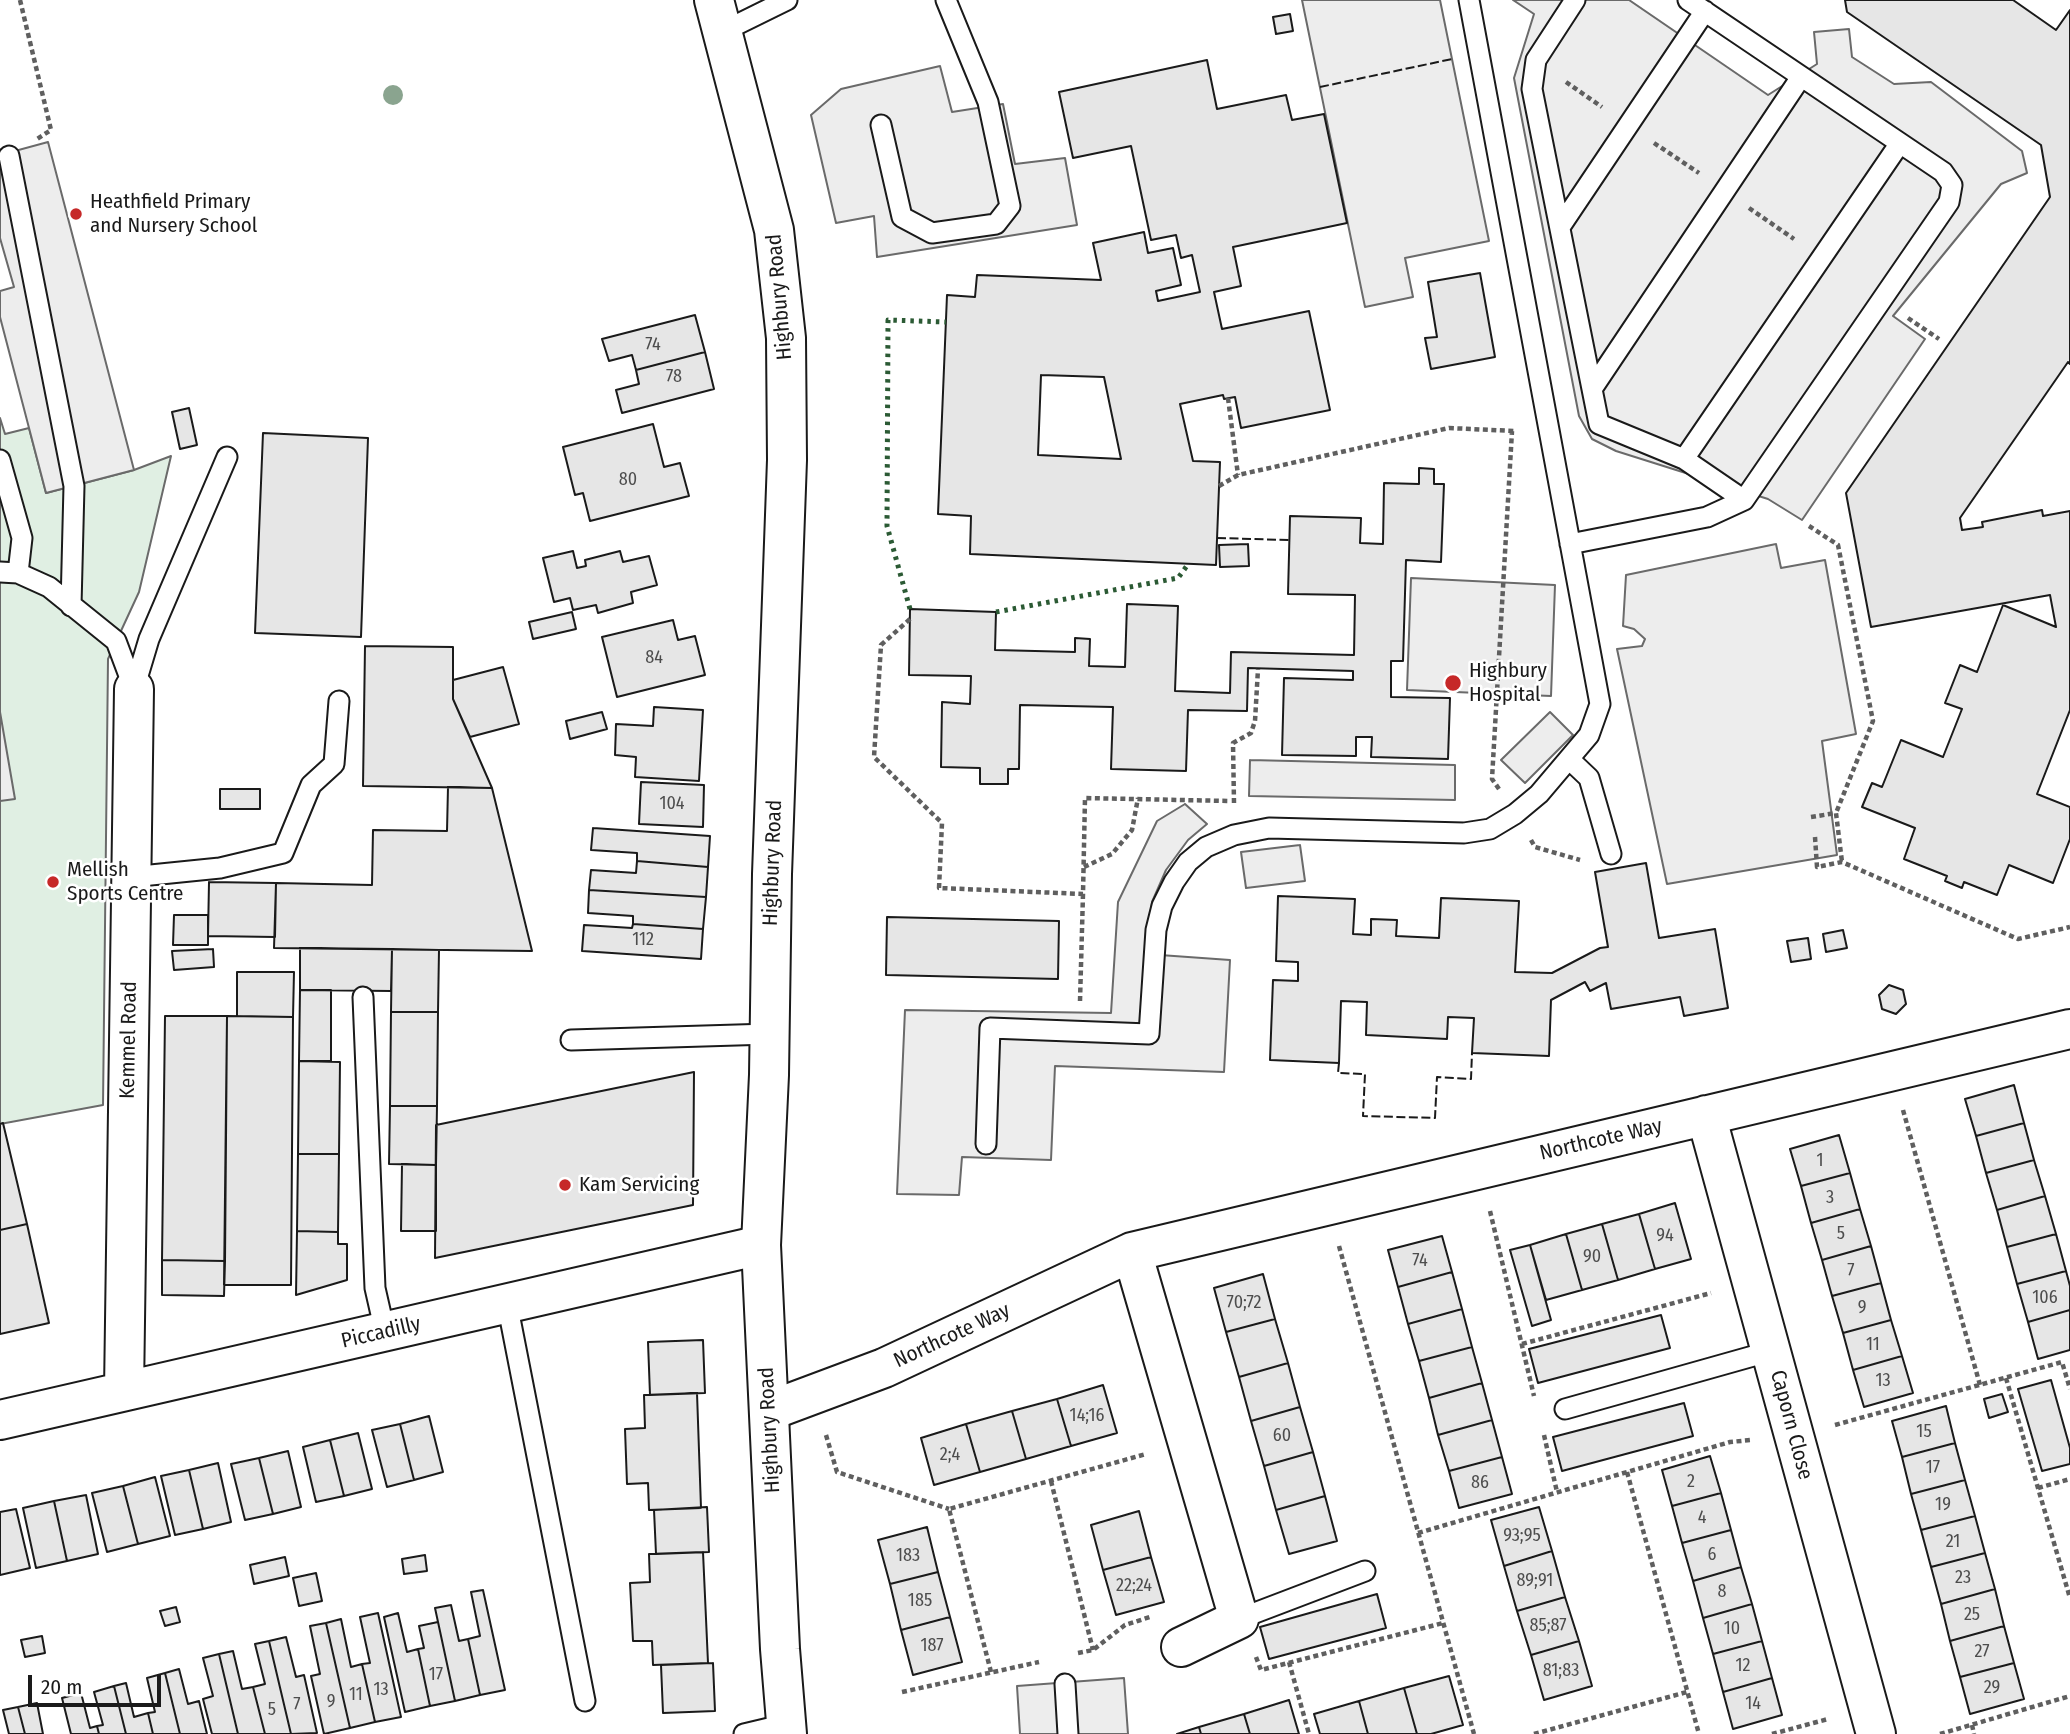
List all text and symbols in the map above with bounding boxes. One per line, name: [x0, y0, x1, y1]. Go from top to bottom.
place label: Heathfield Primary and Nursery School: [90, 189, 257, 239]
marker: Heathfield Primary and Nursery School: [68, 206, 84, 222]
street label: Highbury Road: [762, 233, 798, 361]
house number: 74: [645, 334, 661, 356]
house number: 78: [666, 366, 682, 388]
house number: 80: [619, 469, 637, 491]
house number: 84: [645, 647, 663, 669]
place label: Highbury Hospital: [1469, 658, 1547, 708]
marker: Highbury Hospital: [1443, 673, 1463, 693]
house number: 104: [659, 793, 685, 815]
street label: Highbury Road: [758, 799, 788, 927]
place label: Mellish Sports Centre: [67, 857, 183, 907]
marker: Mellish Sports Centre: [45, 874, 61, 890]
house number: 112: [632, 929, 654, 951]
street label: Kemmel Road: [115, 981, 143, 1099]
street label: Northcote Way: [1537, 1114, 1665, 1166]
house number: 1: [1816, 1150, 1824, 1172]
place label: Kam Servicing: [579, 1172, 699, 1198]
marker: Kam Servicing: [557, 1177, 573, 1193]
house number: 3: [1826, 1187, 1834, 1209]
house number: 5: [1837, 1223, 1845, 1245]
house number: 94: [1656, 1225, 1674, 1247]
house number: 90: [1583, 1246, 1601, 1268]
house number: 74: [1412, 1250, 1428, 1272]
house number: 7: [1847, 1260, 1855, 1282]
house number: 106: [2032, 1287, 2058, 1309]
house number: 70;72: [1227, 1292, 1261, 1314]
house number: 9: [1858, 1297, 1866, 1319]
street label: Northcote Way: [890, 1298, 1014, 1374]
street label: Piccadilly: [339, 1312, 423, 1354]
house number: 11: [1866, 1334, 1880, 1356]
street label: Highbury Road: [754, 1366, 786, 1494]
street label: Caporn Close: [1764, 1367, 1818, 1483]
house number: 13: [1875, 1370, 1891, 1392]
house number: 14;16: [1070, 1405, 1104, 1427]
house number: 15: [1916, 1421, 1932, 1443]
house number: 60: [1273, 1425, 1291, 1447]
house number: 2;4: [940, 1444, 960, 1466]
house number: 17: [1926, 1457, 1940, 1479]
house number: 2: [1687, 1471, 1695, 1493]
house number: 86: [1471, 1472, 1489, 1494]
house number: 19: [1935, 1494, 1951, 1516]
house number: 4: [1698, 1507, 1706, 1529]
house number: 93;95: [1503, 1525, 1541, 1547]
house number: 21: [1946, 1531, 1960, 1553]
house number: 6: [1708, 1544, 1716, 1566]
house number: 183: [896, 1545, 920, 1567]
house number: 23: [1955, 1567, 1971, 1589]
house number: 89;91: [1517, 1570, 1553, 1592]
house number: 22;24: [1116, 1575, 1152, 1597]
house number: 8: [1718, 1581, 1726, 1603]
house number: 185: [908, 1590, 932, 1612]
house number: 25: [1964, 1604, 1980, 1626]
house number: 85;87: [1529, 1615, 1567, 1637]
house number: 10: [1724, 1618, 1740, 1640]
house number: 187: [920, 1635, 944, 1657]
house number: 27: [1974, 1641, 1990, 1663]
house number: 12: [1736, 1655, 1750, 1677]
scale bar: [32, 1660, 164, 1704]
house number: 81;83: [1543, 1660, 1579, 1682]
house number: 17: [429, 1664, 443, 1686]
text: 20 m: [41, 1674, 82, 1700]
house number: 29: [1984, 1677, 2000, 1699]
house number: 13: [373, 1679, 389, 1701]
house number: 11: [349, 1684, 363, 1706]
house number: 9: [327, 1691, 335, 1713]
house number: 14: [1745, 1693, 1761, 1715]
house number: 7: [293, 1694, 301, 1716]
house number: 5: [268, 1699, 276, 1721]

